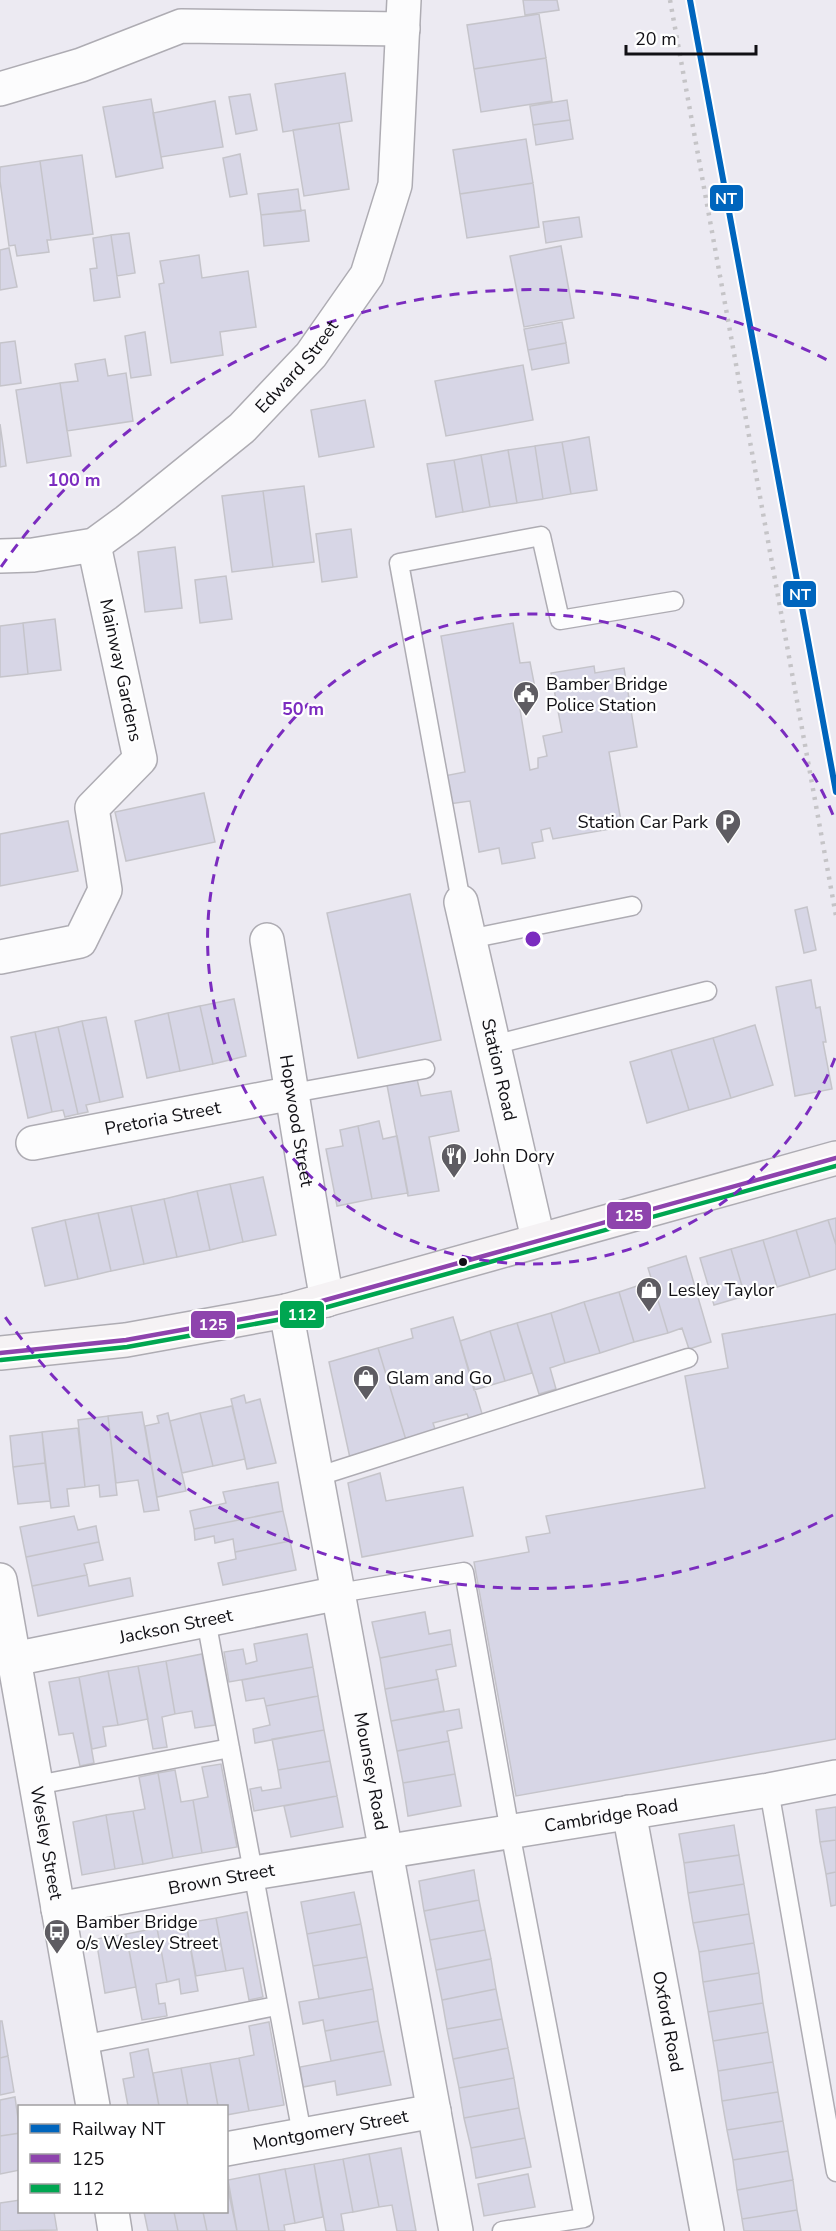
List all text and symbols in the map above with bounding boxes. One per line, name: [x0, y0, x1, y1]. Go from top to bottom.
scale bar: [626, 18, 756, 56]
text: 20 m: [635, 27, 677, 51]
line badge: NT: [709, 184, 744, 212]
text: NT: [715, 188, 737, 210]
street label: Edward Street: [250, 315, 344, 418]
text: 100 m: [47, 468, 101, 492]
line badge: NT: [782, 580, 817, 608]
text: NT: [789, 584, 811, 606]
street label: Mainway Gardens: [94, 596, 148, 744]
place label: Bamber Bridge Police Station: [546, 672, 668, 717]
public building icon: Bamber Bridge Police Station: [511, 679, 541, 717]
text: 50 m: [282, 697, 324, 721]
parking icon: Station Car Park: [713, 807, 743, 845]
place label: Station Car Park: [577, 810, 709, 834]
centre of rings: [523, 929, 543, 949]
street label: Station Road: [476, 1016, 523, 1123]
street label: Hopwood Street: [274, 1053, 319, 1189]
street label: Pretoria Street: [103, 1095, 223, 1141]
restaurant icon: John Dory: [439, 1141, 469, 1179]
place label: John Dory: [473, 1144, 555, 1168]
line badge: 125: [606, 1201, 652, 1230]
text: 125: [615, 1205, 643, 1227]
unlabelled marker: [457, 1256, 469, 1268]
shop icon: Lesley Taylor: [634, 1275, 664, 1313]
place label: Lesley Taylor: [668, 1278, 775, 1302]
line badge: 112: [279, 1300, 325, 1329]
text: 112: [288, 1304, 316, 1326]
line badge: 125: [190, 1310, 236, 1339]
text: 125: [199, 1314, 227, 1336]
shop icon: Glam and Go: [351, 1363, 381, 1401]
place label: Glam and Go: [386, 1366, 492, 1390]
street label: Jackson Street: [116, 1603, 235, 1650]
street label: Mounsey Road: [348, 1710, 394, 1832]
street label: Wesley Street: [25, 1784, 68, 1902]
street label: Cambridge Road: [542, 1793, 680, 1838]
street label: Brown Street: [166, 1858, 277, 1900]
place label: Bamber Bridge o/s Wesley Street: [76, 1910, 219, 1955]
bus stop icon: Bamber Bridge o/s Wesley Street: [42, 1917, 72, 1955]
street label: Oxford Road: [647, 1969, 689, 2074]
street label: Montgomery Street: [251, 2104, 411, 2156]
legend: [18, 2105, 228, 2213]
text: Railway NT: [72, 2117, 165, 2141]
text: 125: [72, 2147, 104, 2171]
text: 112: [72, 2177, 104, 2201]

